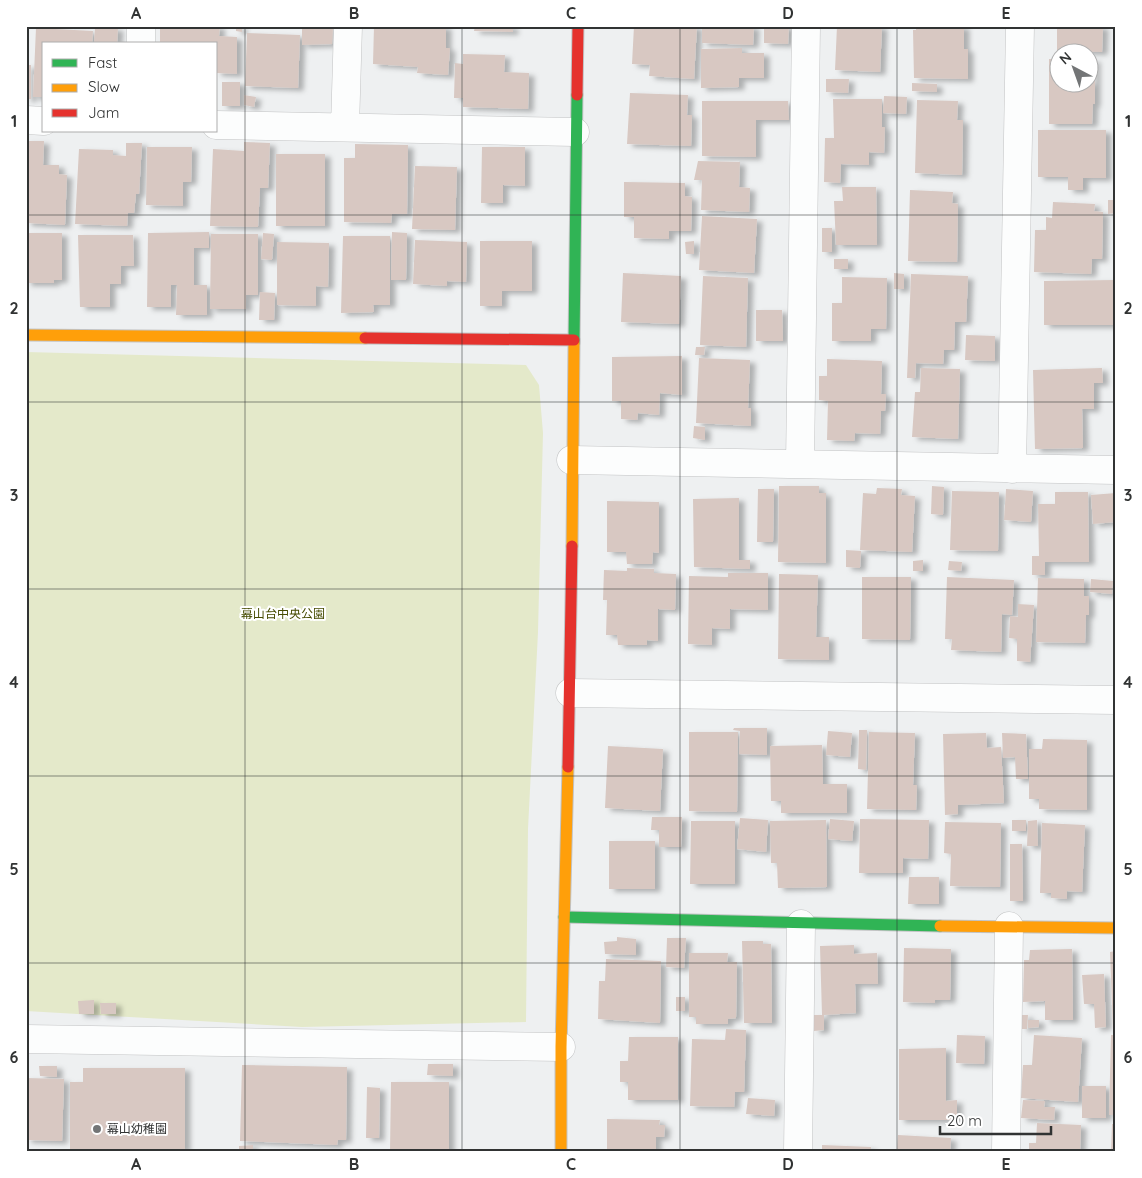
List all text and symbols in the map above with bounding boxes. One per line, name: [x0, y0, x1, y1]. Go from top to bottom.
text: A: [131, 3, 142, 23]
text: B: [349, 3, 359, 23]
text: C: [566, 3, 576, 23]
text: D: [782, 3, 794, 23]
text: E: [1001, 3, 1011, 23]
legend: [42, 42, 218, 132]
north arrow: [1050, 42, 1100, 92]
text: N: [1056, 48, 1075, 68]
text: Fast: [88, 53, 117, 72]
text: Slow: [88, 77, 120, 96]
text: Jam: [88, 103, 119, 122]
text: 1: [11, 111, 17, 131]
text: 1: [1125, 111, 1131, 131]
text: 2: [9, 298, 19, 318]
text: 2: [1123, 298, 1133, 318]
text: 3: [10, 485, 18, 505]
text: 3: [1124, 485, 1132, 505]
park label: 幕山台中央公園: [241, 606, 325, 621]
text: 4: [9, 672, 19, 692]
text: 4: [1123, 672, 1133, 692]
text: 5: [9, 859, 19, 879]
text: 5: [1123, 859, 1133, 879]
text: 6: [10, 1047, 19, 1067]
text: 6: [1124, 1047, 1133, 1067]
scale bar: [940, 1103, 1051, 1135]
text: 20 m: [947, 1111, 982, 1130]
place label: 幕山幼稚園: [107, 1121, 167, 1136]
marker: 幕山幼稚園: [91, 1123, 103, 1135]
text: A: [131, 1154, 142, 1174]
text: B: [349, 1154, 359, 1174]
text: C: [566, 1154, 576, 1174]
text: D: [782, 1154, 794, 1174]
text: E: [1001, 1154, 1011, 1174]

